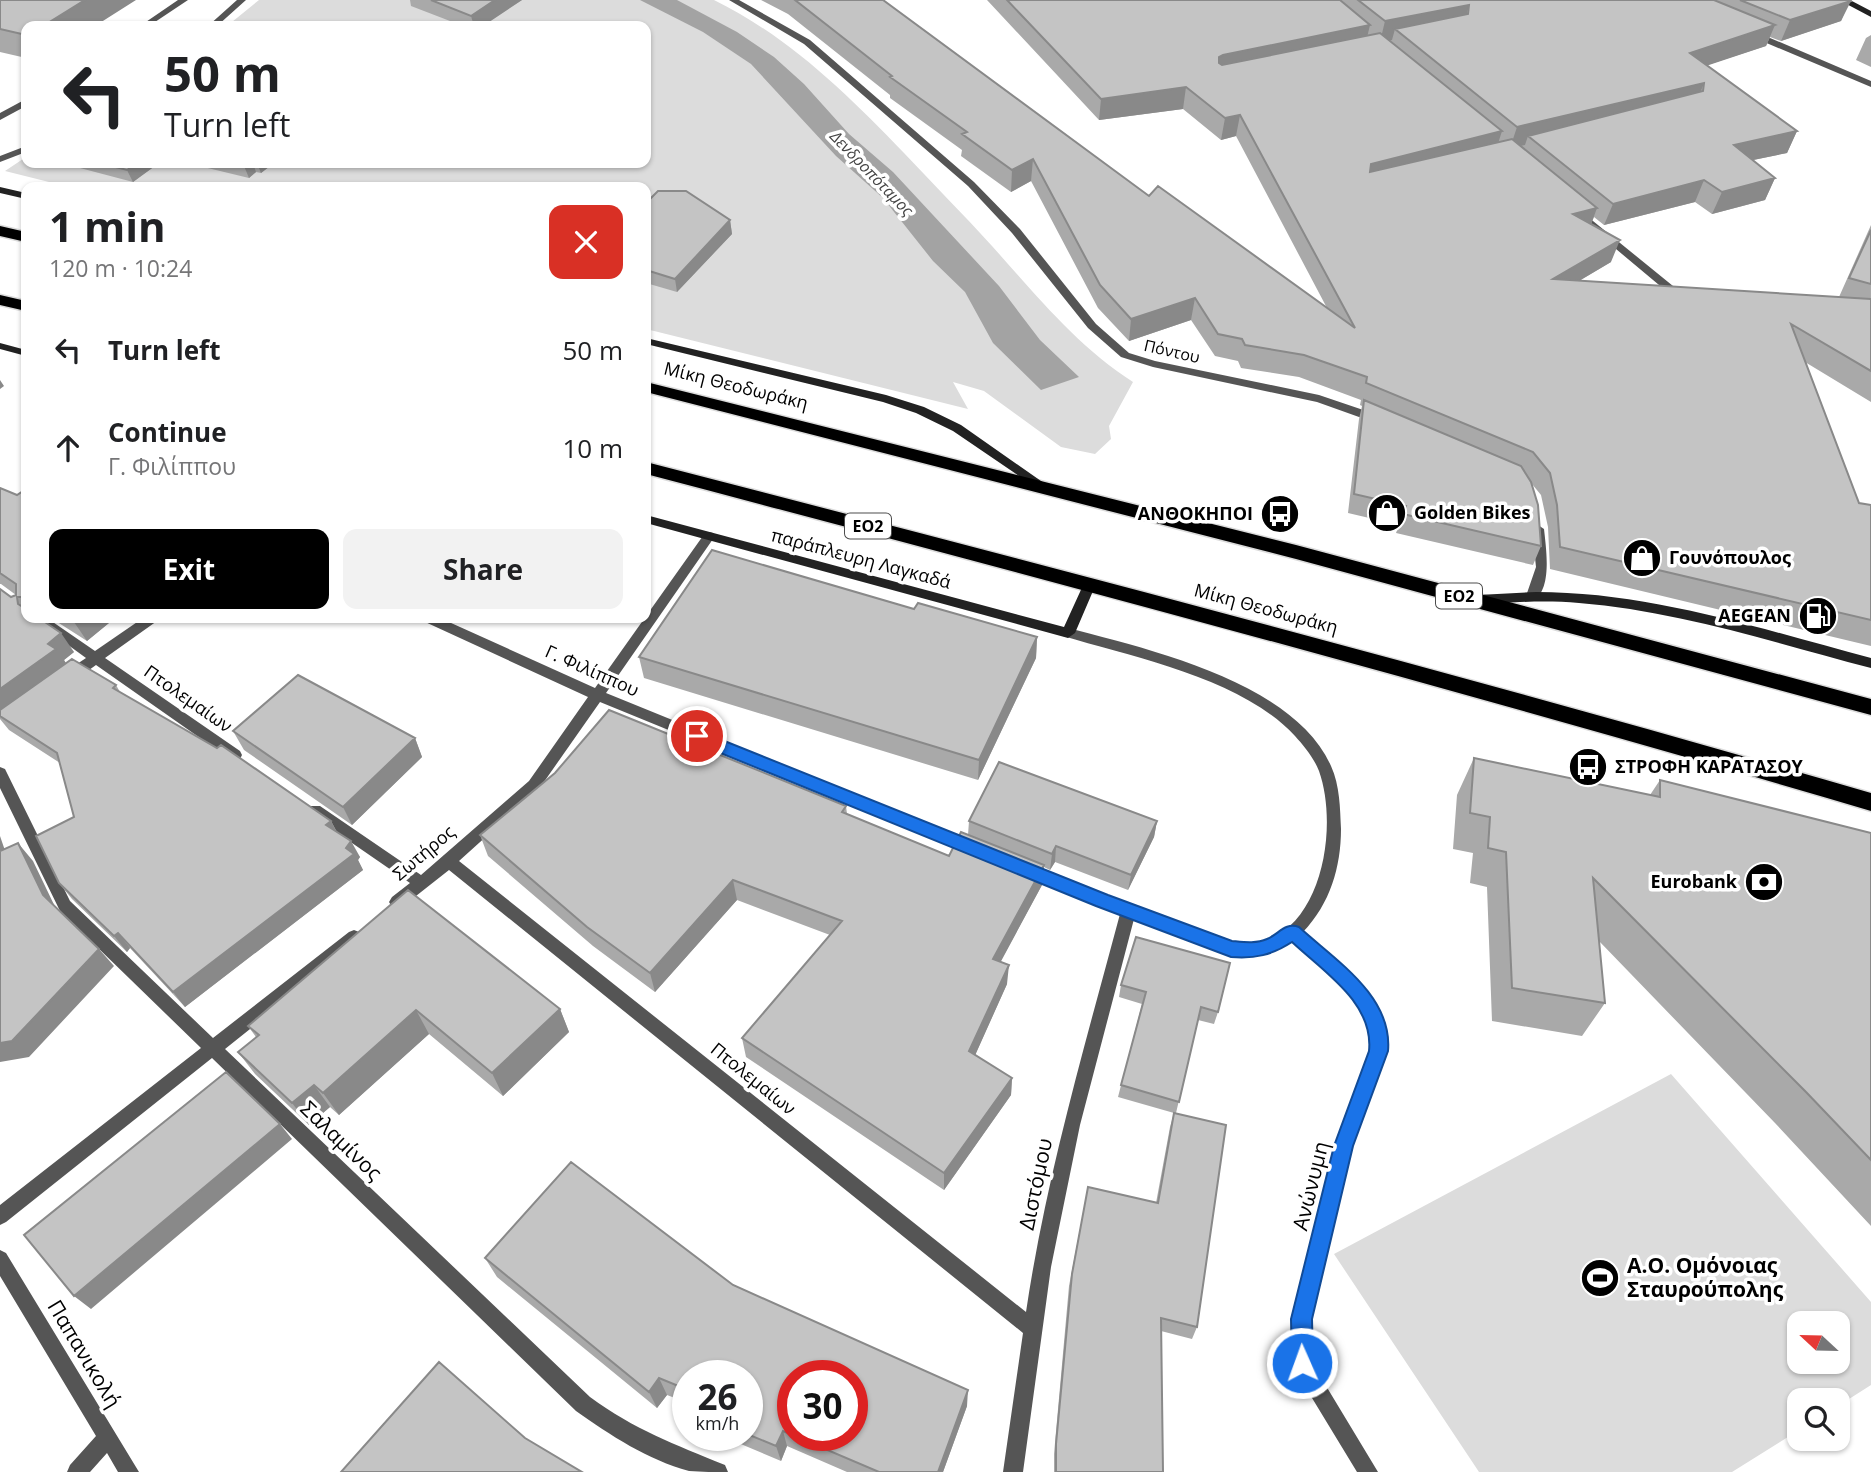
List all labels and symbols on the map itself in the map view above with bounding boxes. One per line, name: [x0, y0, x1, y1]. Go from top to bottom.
water label: Δενδροπόταμος: [825, 125, 919, 221]
street label: Πόντου: [1142, 334, 1202, 368]
street label: Μίκη Θεοδωράκη: [662, 355, 811, 415]
shop icon: Golden Bikes: [1366, 492, 1408, 534]
bus stop icon: ΑΝΘΟΚΗΠΟΙ: [1259, 493, 1301, 535]
place label: Golden Bikes: [1414, 500, 1531, 524]
place label: ΑΝΘΟΚΗΠΟΙ: [1138, 501, 1253, 525]
road number: ΕΟ2: [845, 513, 891, 538]
street label: παράπλευρη Λαγκαδά: [769, 522, 954, 594]
shop icon: Γουνόπουλος: [1621, 537, 1663, 579]
place label: Γουνόπουλος: [1669, 545, 1791, 569]
street label: Μίκη Θεοδωράκη: [1192, 577, 1341, 639]
road number: ΕΟ2: [1436, 583, 1482, 608]
fuel station icon: AEGEAN: [1797, 595, 1839, 637]
place label: AEGEAN: [1718, 603, 1791, 627]
street label: Γ. Φιλίππου: [542, 639, 643, 701]
street label: Πτολεμαίων: [140, 659, 238, 738]
pin: [667, 706, 727, 766]
bus stop icon: ΣΤΡΟΦΗ ΚΑΡΑΤΑΣΟΥ: [1567, 746, 1609, 788]
place label: ΣΤΡΟΦΗ ΚΑΡΑΤΑΣΟΥ: [1615, 754, 1804, 778]
street label: Σωτήρος: [387, 819, 460, 885]
bank icon: Eurobank: [1743, 861, 1785, 903]
place label: Eurobank: [1651, 869, 1738, 893]
street label: Πτολεμαίων: [706, 1037, 801, 1120]
street label: Σαλαμίνος: [295, 1094, 388, 1186]
street label: Διστόμου: [1012, 1135, 1058, 1232]
street label: Ανώνυμη: [1285, 1138, 1335, 1233]
place label: Α.Ο. Ομόνοιας Σταυρούπολης: [1627, 1251, 1784, 1303]
sports icon: Α.Ο. Ομόνοιας Σταυρούπολης: [1579, 1257, 1621, 1299]
street label: Παπανικολή: [42, 1294, 128, 1413]
north arrow: [1787, 1311, 1850, 1374]
position arrow: [1265, 1326, 1339, 1400]
speed limit sign: 30: [777, 1360, 868, 1451]

